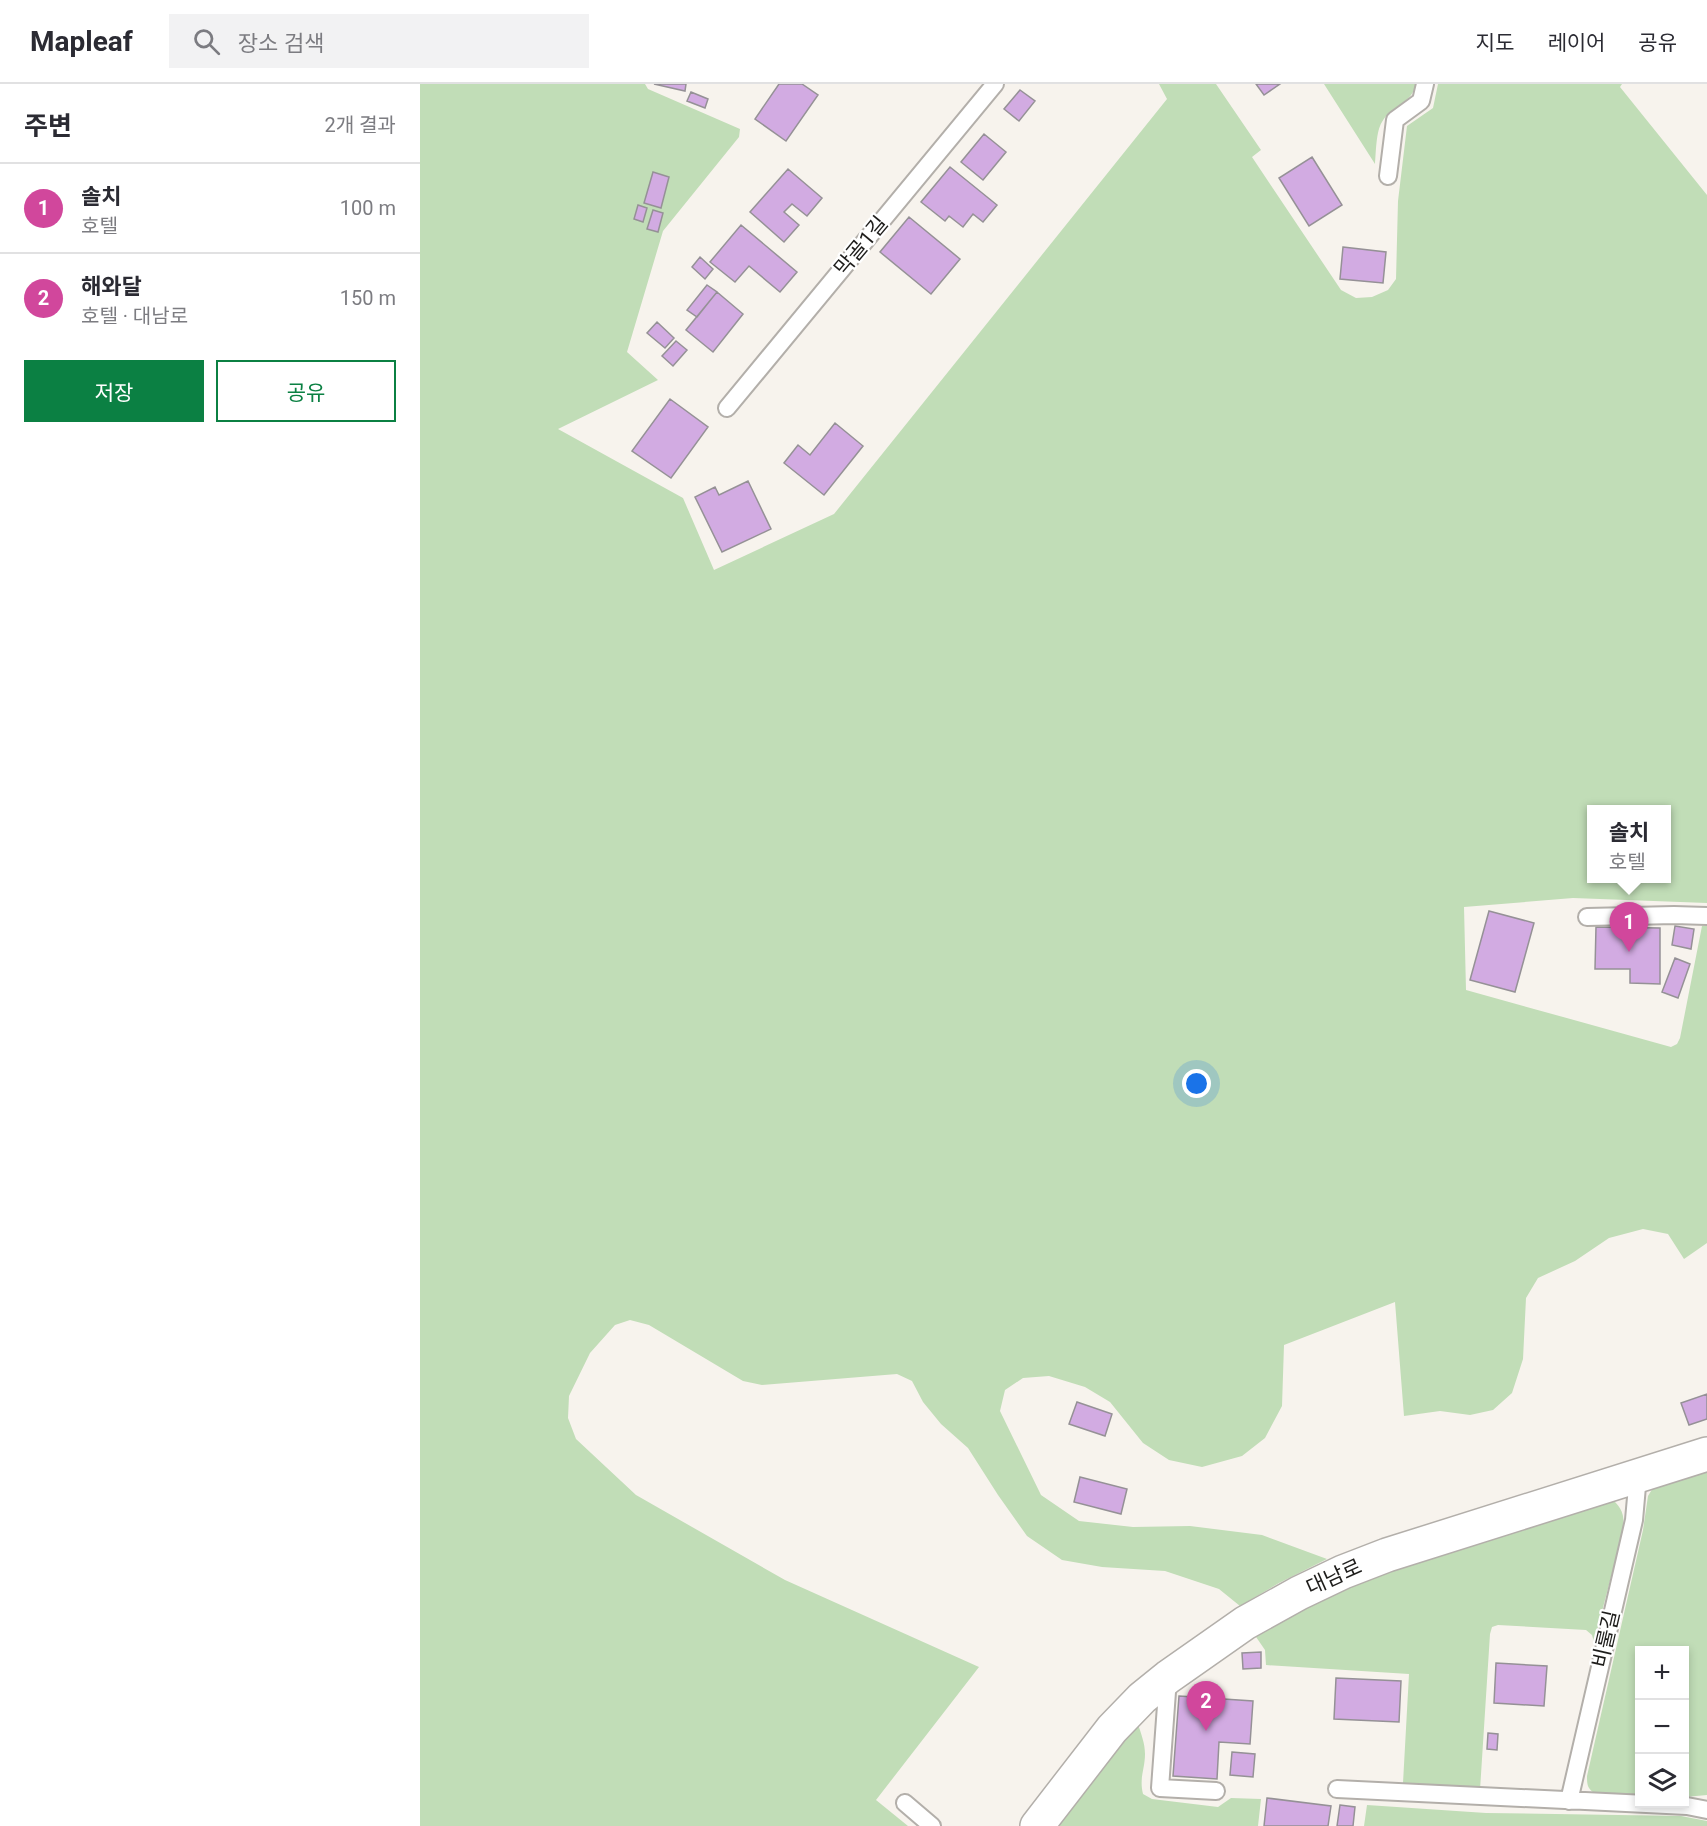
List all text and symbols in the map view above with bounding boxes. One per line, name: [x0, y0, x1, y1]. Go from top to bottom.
search box: [169, 14, 589, 68]
text: Mapleaf: [30, 25, 133, 58]
icon: search: [190, 25, 223, 58]
text: 장소 검색: [238, 31, 324, 56]
text: 지도: [1476, 31, 1514, 55]
text: 레이어: [1547, 31, 1605, 55]
text: 공유: [1638, 31, 1677, 55]
text: 주변: [24, 111, 72, 141]
text: 2개 결과: [325, 113, 396, 137]
text: 솔치: [81, 184, 121, 209]
text: 1: [38, 196, 49, 220]
text: 100 m: [340, 196, 396, 220]
street label: 막골1길: [829, 212, 893, 280]
text: 호텔: [81, 214, 118, 238]
text: 해와달: [81, 274, 142, 299]
text: 2: [38, 286, 49, 310]
text: 150 m: [340, 286, 396, 310]
text: 호텔 · 대남로: [81, 304, 188, 328]
button: 저장: [24, 360, 204, 422]
button: 공유: [216, 360, 396, 422]
popup: [1587, 805, 1671, 883]
text: 솔치: [1609, 820, 1649, 845]
text: 호텔: [1609, 850, 1646, 874]
pin: 1: [1610, 902, 1648, 952]
your location: [1182, 1069, 1211, 1098]
street label: 대남로: [1303, 1554, 1365, 1600]
street label: 비룰길: [1588, 1608, 1624, 1670]
map controls: [1635, 1646, 1689, 1808]
button: +: [1635, 1646, 1689, 1700]
pin: 2: [1186, 1682, 1226, 1731]
button: −: [1635, 1700, 1689, 1754]
button: layers: [1635, 1754, 1689, 1808]

